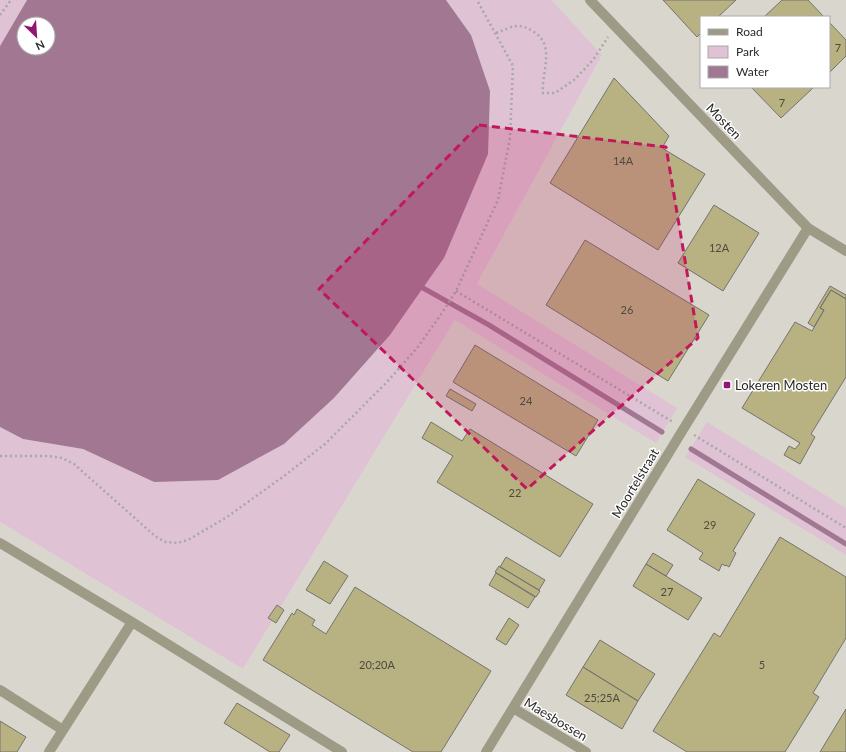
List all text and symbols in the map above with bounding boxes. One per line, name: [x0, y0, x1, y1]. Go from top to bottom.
north arrow: [16, 16, 56, 56]
legend: [700, 16, 830, 88]
text: Road: [736, 24, 763, 39]
text: N: [34, 38, 47, 53]
house number: 7: [835, 41, 841, 54]
text: Park: [736, 44, 760, 59]
text: Water: [736, 64, 769, 79]
house number: 7: [779, 96, 785, 109]
street label: Mosten: [703, 100, 745, 142]
house number: 14A: [613, 154, 634, 167]
house number: 12A: [709, 241, 730, 254]
house number: 26: [621, 303, 633, 316]
place label: Lokeren Mosten: [735, 377, 827, 393]
marker: Lokeren Mosten: [722, 380, 732, 390]
house number: 24: [520, 394, 533, 407]
street label: Moortelstraat: [608, 445, 662, 521]
house number: 22: [509, 486, 521, 499]
house number: 29: [704, 518, 716, 531]
house number: 27: [661, 585, 673, 598]
house number: 20;20A: [359, 658, 395, 671]
house number: 5: [759, 658, 765, 671]
house number: 25;25A: [584, 691, 620, 704]
street label: Maesbossen: [522, 694, 590, 744]

